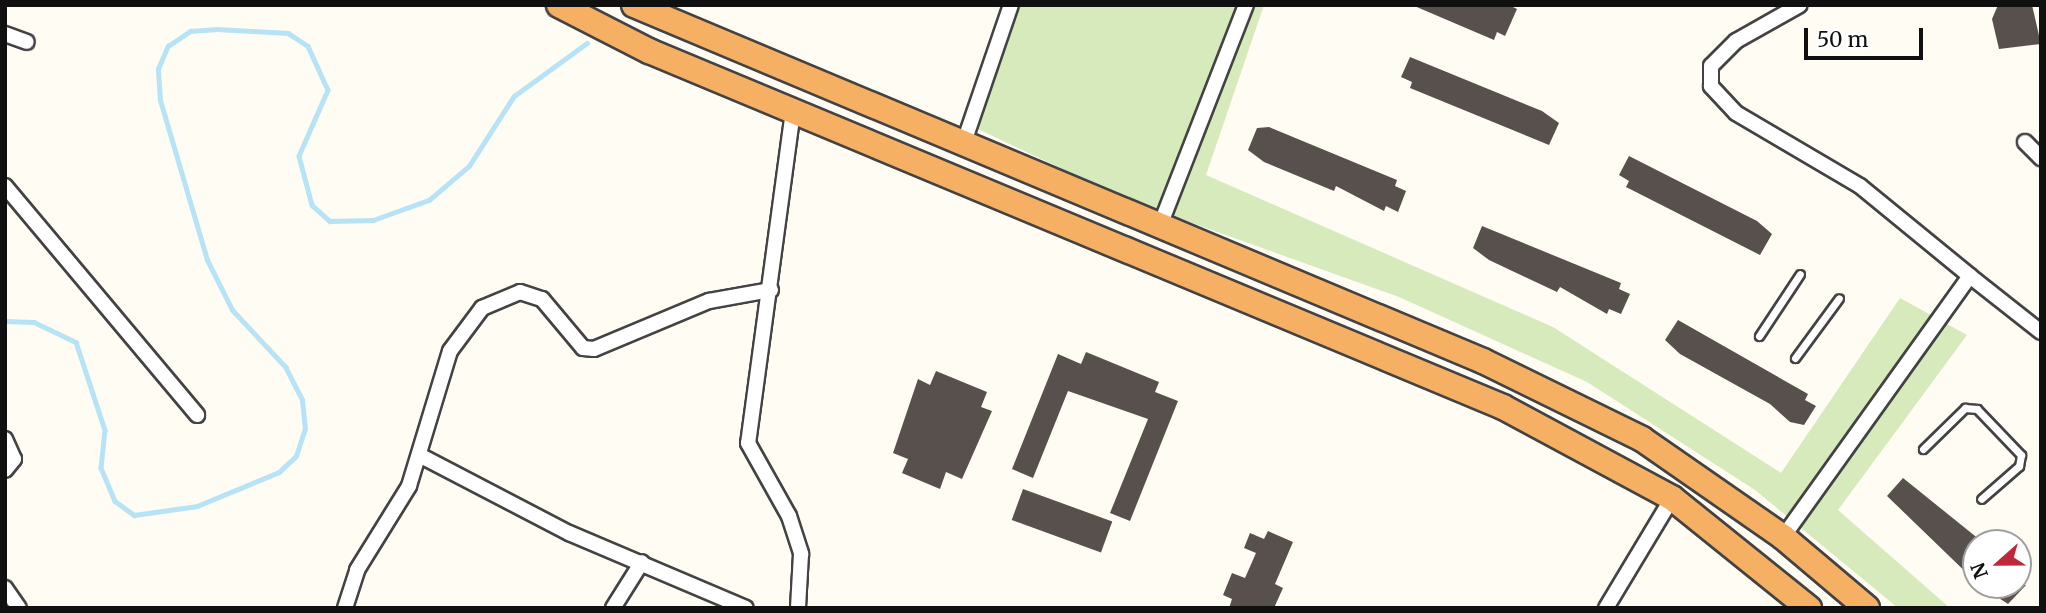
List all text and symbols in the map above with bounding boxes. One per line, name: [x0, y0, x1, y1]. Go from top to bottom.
scale bar: [1808, 14, 1927, 58]
text: 50 m: [1817, 26, 1868, 53]
north arrow: [1962, 529, 2032, 599]
text: N: [1965, 560, 1993, 582]

